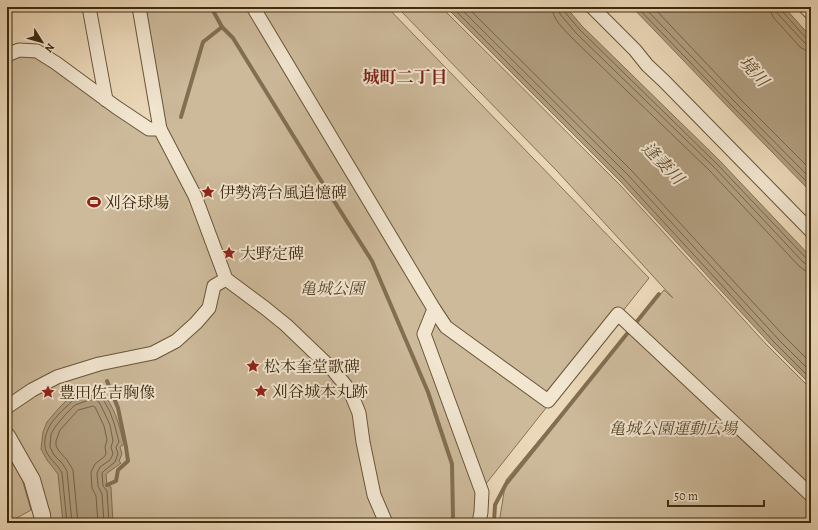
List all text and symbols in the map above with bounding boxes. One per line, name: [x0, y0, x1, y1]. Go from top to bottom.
north arrow: [22, 22, 62, 62]
text: N: [41, 40, 58, 55]
water label: 境川: [734, 51, 775, 93]
district label: 城町二丁目: [363, 66, 448, 89]
water label: 逢妻川: [637, 137, 690, 191]
place label: 伊勢湾台風追憶碑: [219, 182, 347, 204]
place icon: 伊勢湾台風追憶碑: [200, 184, 216, 200]
place label: 刈谷球場: [105, 192, 169, 214]
sports icon: 刈谷球場: [86, 194, 102, 210]
place label: 大野定碑: [240, 243, 304, 265]
place icon: 大野定碑: [221, 245, 237, 261]
park label: 亀城公園: [300, 278, 367, 300]
place label: 松本奎堂歌碑: [264, 356, 360, 378]
place icon: 松本奎堂歌碑: [245, 358, 261, 374]
place label: 刈谷城本丸跡: [272, 381, 368, 403]
place label: 豊田佐吉胸像: [59, 382, 155, 404]
place icon: 刈谷城本丸跡: [253, 383, 269, 399]
place icon: 豊田佐吉胸像: [40, 384, 56, 400]
park label: 亀城公園運動広場: [609, 418, 739, 440]
scale bar: [668, 482, 764, 508]
text: 50 m: [674, 488, 698, 504]

